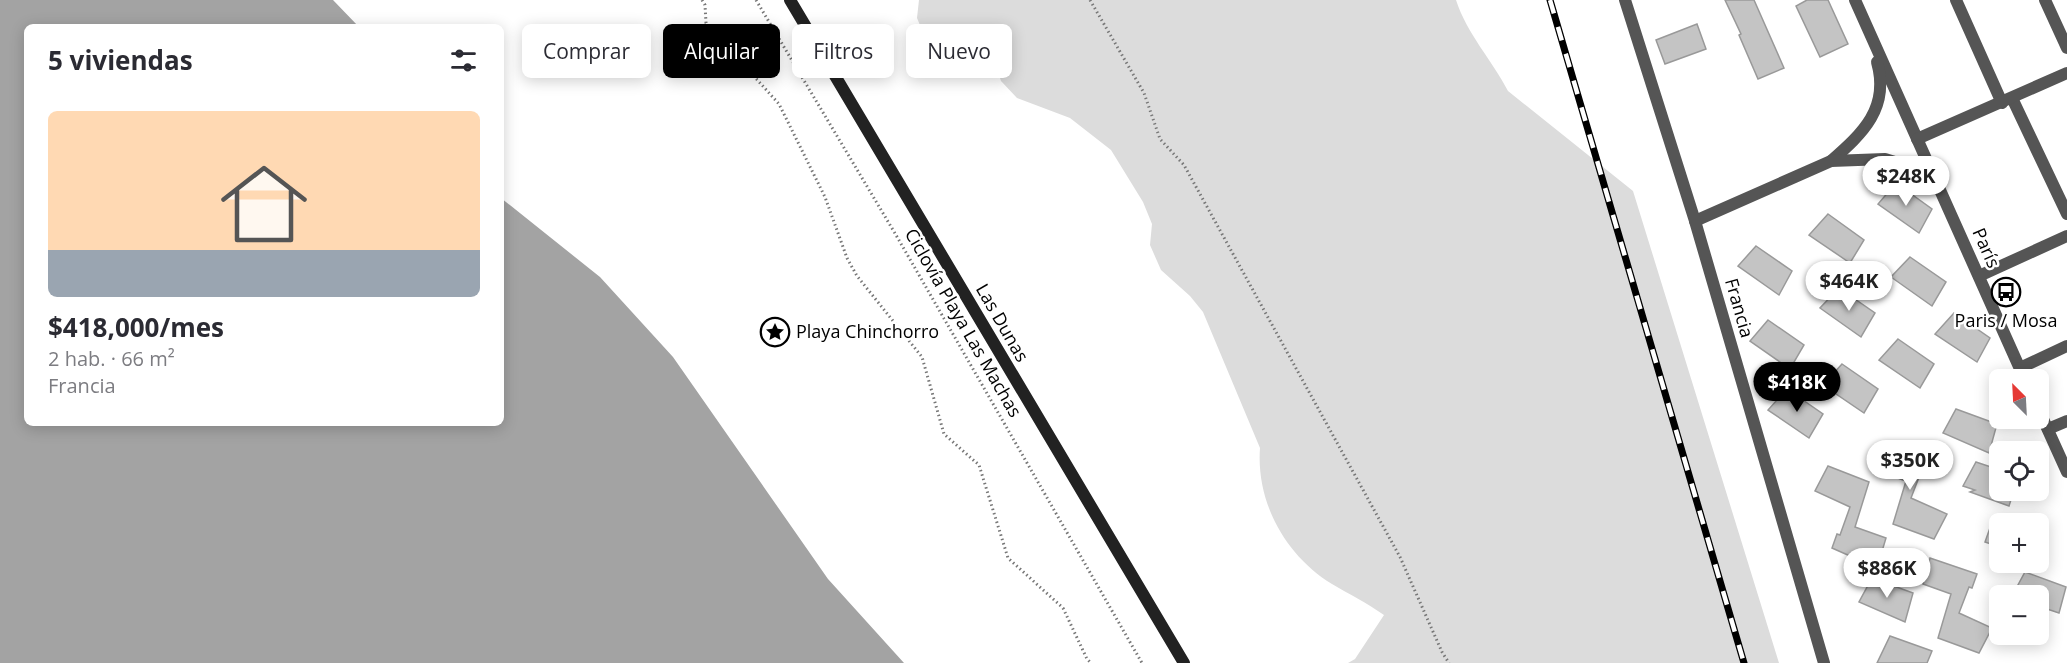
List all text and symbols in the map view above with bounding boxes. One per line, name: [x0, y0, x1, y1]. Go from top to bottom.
chip: Comprar: [522, 24, 651, 78]
chip: Alquilar: [663, 24, 780, 78]
chip: Filtros: [792, 24, 894, 78]
chip: Nuevo: [906, 24, 1012, 78]
text: 5 viviendas: [48, 42, 193, 78]
icon: filters: [447, 44, 480, 77]
icon: home: [210, 150, 318, 258]
pin: $248K: [1864, 156, 1948, 207]
text: $248K: [1876, 162, 1936, 189]
street label: Ciclovía Playa Las Machas: [900, 224, 1028, 421]
street label: París: [1968, 224, 2006, 271]
pin: $464K: [1807, 261, 1891, 312]
text: $464K: [1819, 267, 1879, 294]
street label: Francia: [1720, 275, 1760, 340]
bus stop icon: Paris / Mosa: [1990, 276, 2022, 308]
street label: Las Dunas: [971, 279, 1035, 366]
place label: Paris / Mosa: [1955, 308, 2057, 332]
text: $418,000/mes: [48, 309, 224, 345]
place icon: Playa Chinchorro: [759, 316, 791, 348]
place label: Playa Chinchorro: [796, 319, 939, 343]
text: 2 hab. · 66 m²: [48, 345, 175, 372]
pin: $418K: [1755, 362, 1839, 413]
text: $418K: [1767, 368, 1827, 395]
north arrow: [1989, 369, 2049, 429]
map controls: [1989, 369, 2049, 645]
text: Francia: [48, 372, 116, 399]
pin: $350K: [1868, 440, 1952, 491]
button: locate: [1989, 441, 2049, 501]
text: $350K: [1880, 446, 1940, 473]
button: +: [1989, 513, 2049, 573]
pin: $886K: [1845, 548, 1929, 599]
text: $886K: [1857, 554, 1917, 581]
button: −: [1989, 585, 2049, 645]

